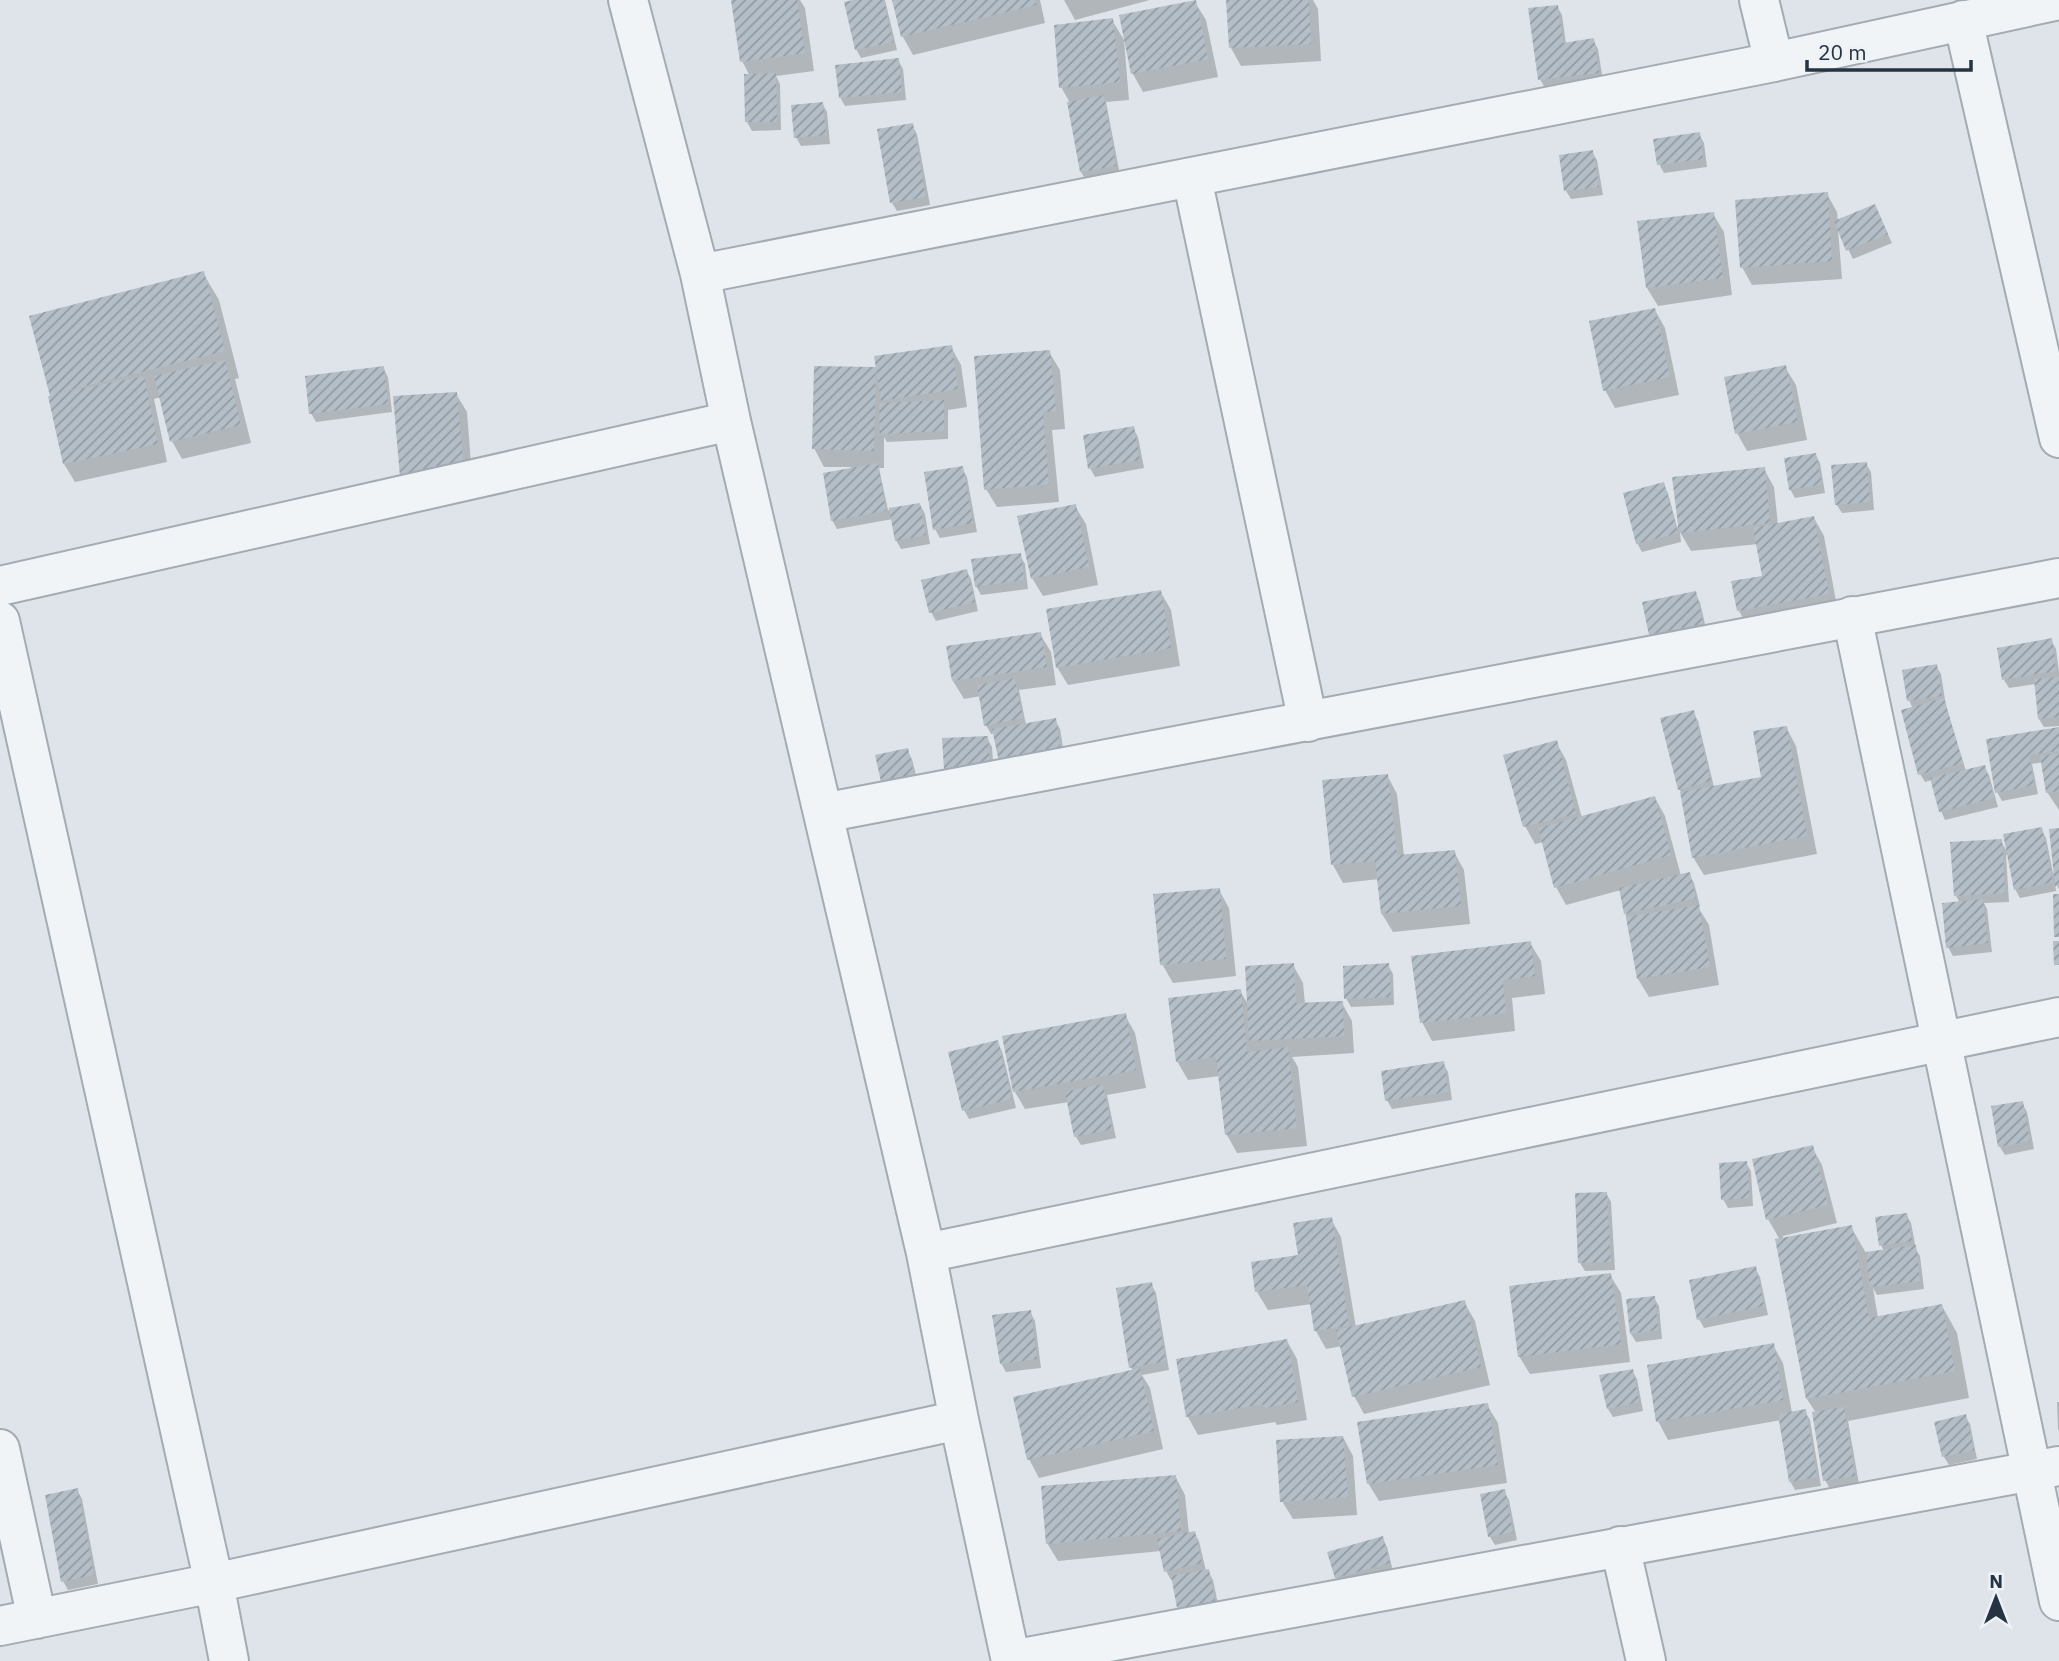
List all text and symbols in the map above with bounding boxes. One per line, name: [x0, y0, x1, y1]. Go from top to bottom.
scale bar: [1807, 28, 1972, 72]
text: 20 m: [1818, 38, 1867, 66]
north arrow: [1961, 1563, 2031, 1633]
text: N: [1989, 1569, 2003, 1593]

